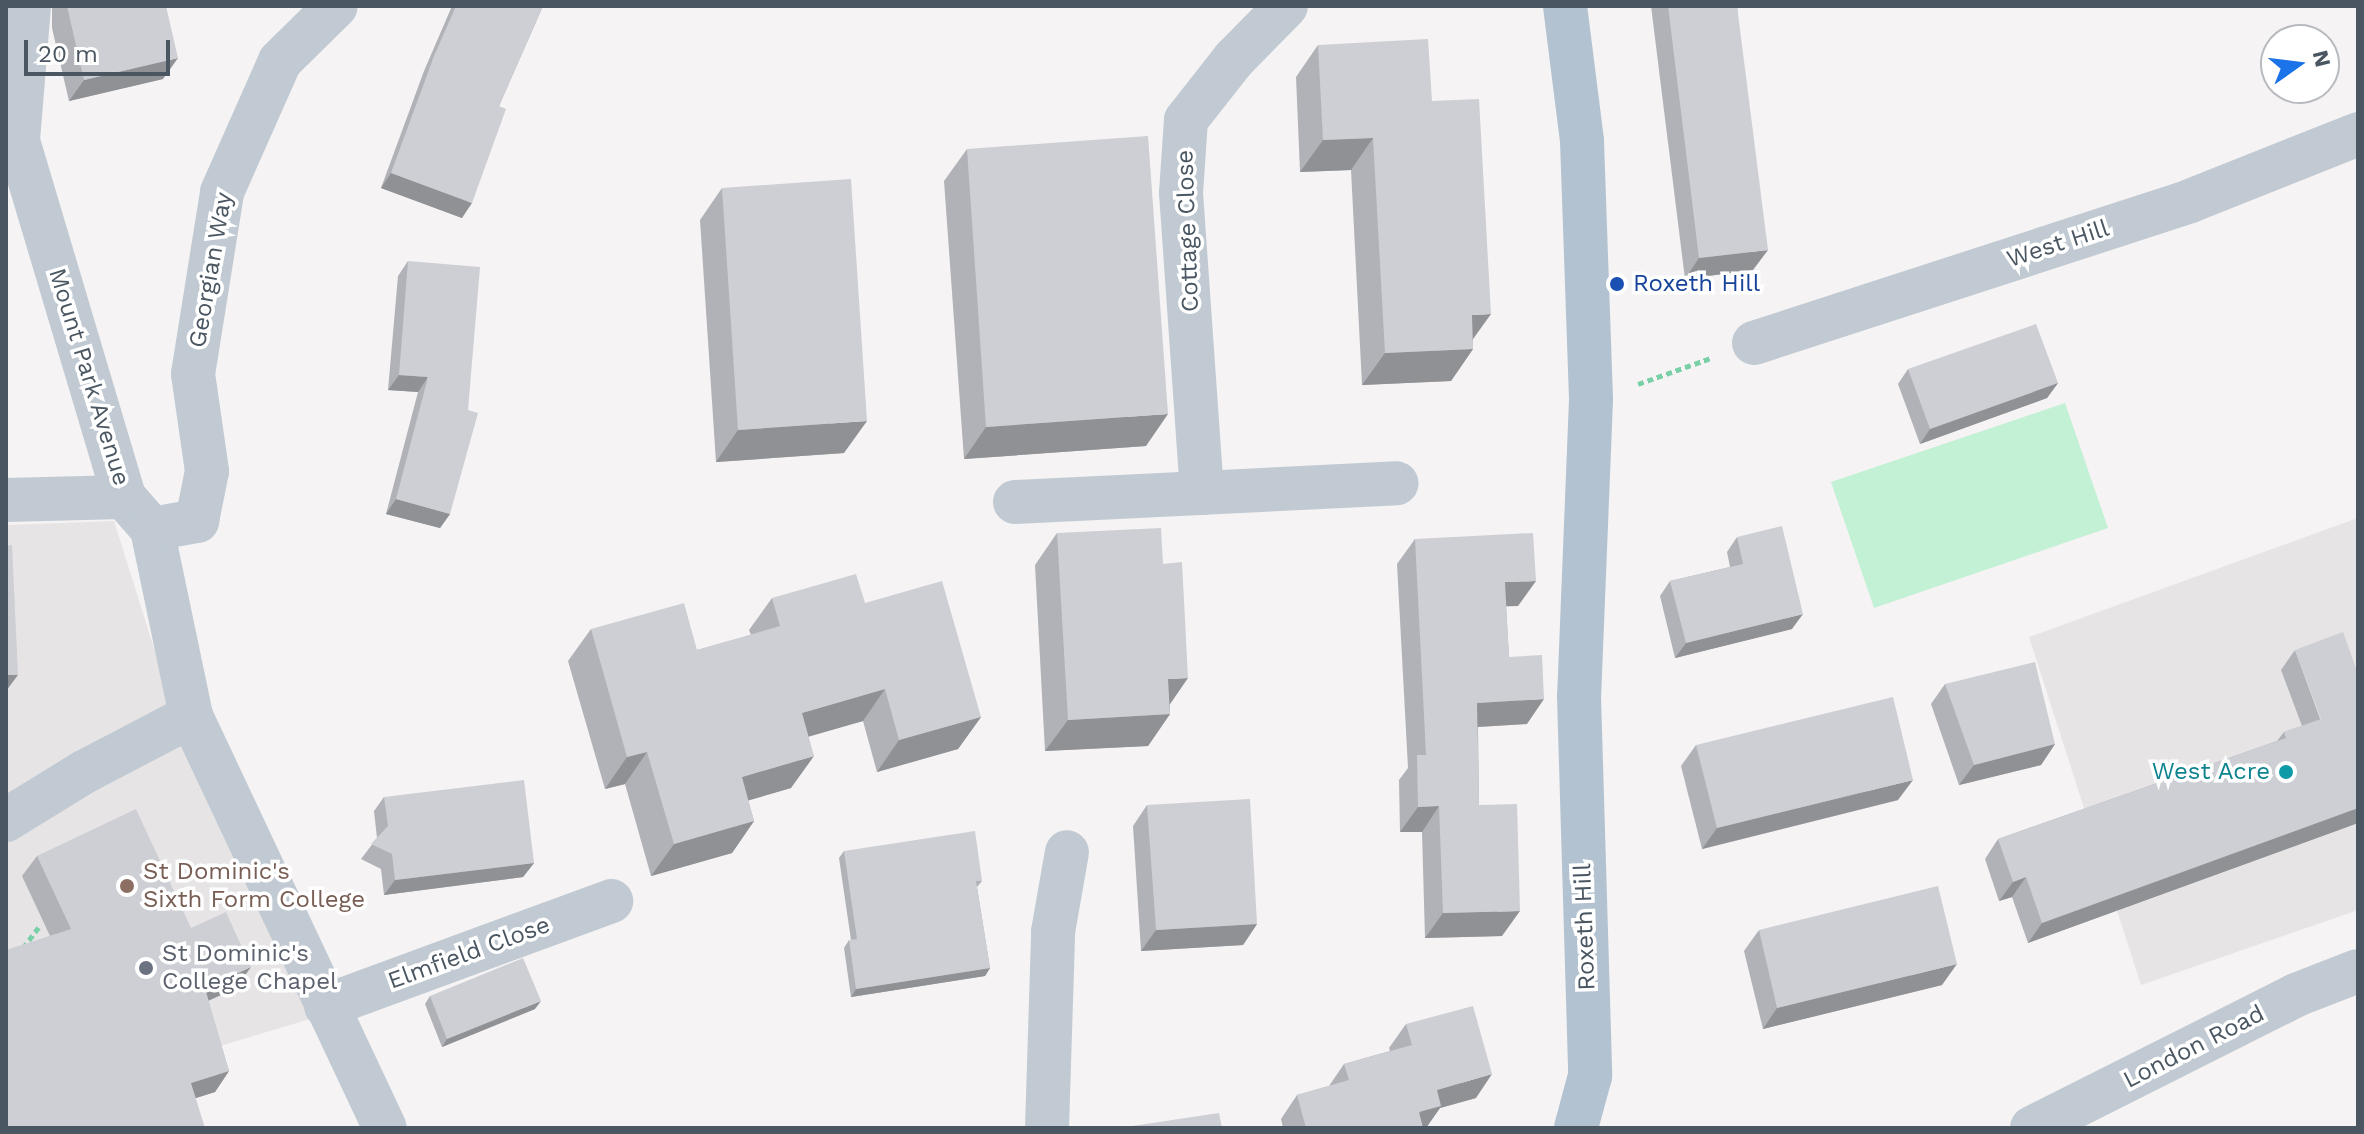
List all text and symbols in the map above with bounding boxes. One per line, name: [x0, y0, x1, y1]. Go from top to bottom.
scale bar: [28, 24, 174, 74]
north arrow: [2260, 24, 2340, 104]
text: 20 m: [38, 40, 98, 68]
text: N: [2308, 48, 2336, 69]
street label: Cottage Close: [1171, 149, 1205, 313]
street label: Georgian Way: [183, 190, 239, 350]
street label: West Hill: [2003, 214, 2113, 274]
street label: Mount Park Avenue: [42, 264, 136, 490]
place label: Roxeth Hill: [1633, 270, 1760, 298]
marker: Roxeth Hill: [1608, 275, 1626, 293]
place label: West Acre: [2151, 758, 2270, 786]
marker: West Acre: [2277, 763, 2295, 781]
place label: St Dominic's Sixth Form College: [143, 858, 365, 914]
street label: Roxeth Hill: [1568, 863, 1602, 991]
marker: St Dominic's Sixth Form College: [118, 877, 136, 895]
street label: Elmfield Close: [384, 910, 554, 996]
place label: St Dominic's College Chapel: [162, 940, 337, 996]
marker: St Dominic's College Chapel: [137, 959, 155, 977]
street label: London Road: [2119, 999, 2269, 1095]

